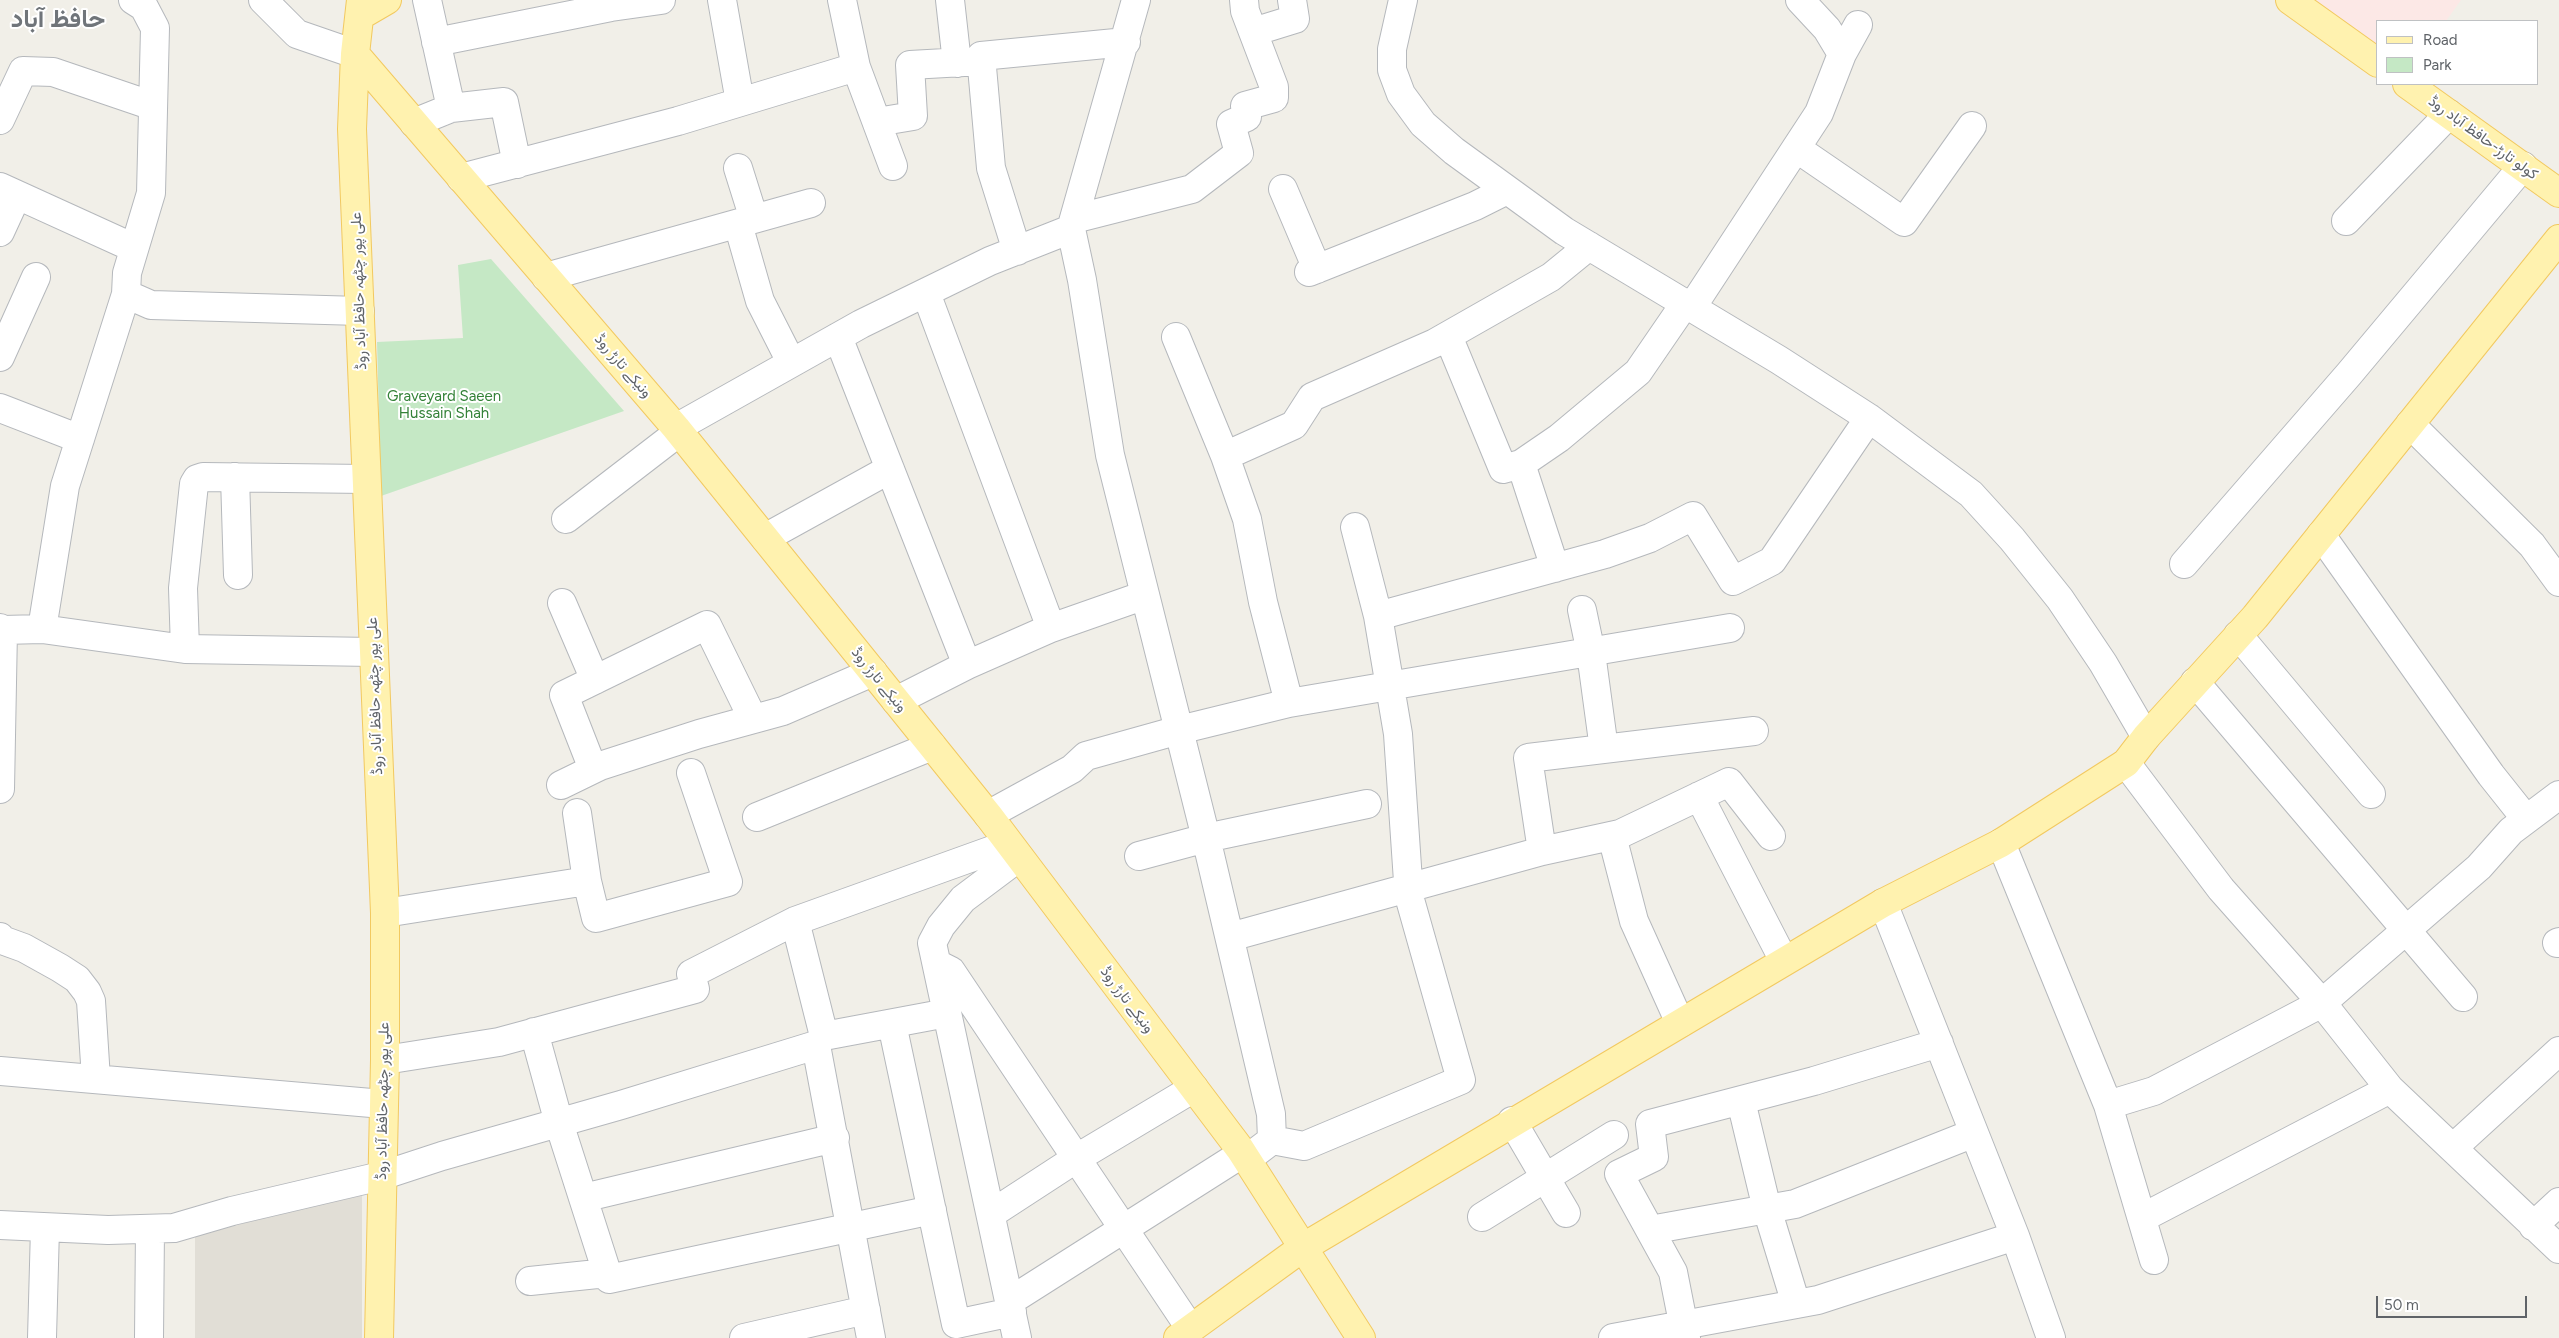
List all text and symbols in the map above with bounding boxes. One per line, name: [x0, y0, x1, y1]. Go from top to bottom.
district label: حافظ آباد: [11, 5, 105, 35]
legend: [2376, 20, 2539, 85]
text: Road: [2423, 31, 2458, 49]
text: Park: [2423, 56, 2452, 74]
street label: کولو تارڑ-حافظ آباد روڈ: [2425, 92, 2541, 184]
street label: علی پور چٹھہ حافظ آباد روڈ: [347, 212, 371, 370]
street label: ونیکے تارڑ روڈ: [590, 331, 656, 401]
park label: Graveyard Saeen Hussain Shah: [387, 388, 501, 423]
street label: علی پور چٹھہ حافظ آباد روڈ: [363, 617, 387, 775]
street label: ونیکے تارڑ روڈ: [847, 644, 911, 716]
street label: ونیکے تارڑ روڈ: [1096, 963, 1158, 1037]
street label: علی پور چٹھہ حافظ آباد روڈ: [373, 1022, 393, 1180]
scale bar: [2379, 1286, 2530, 1318]
text: 50 m: [2384, 1296, 2419, 1314]

